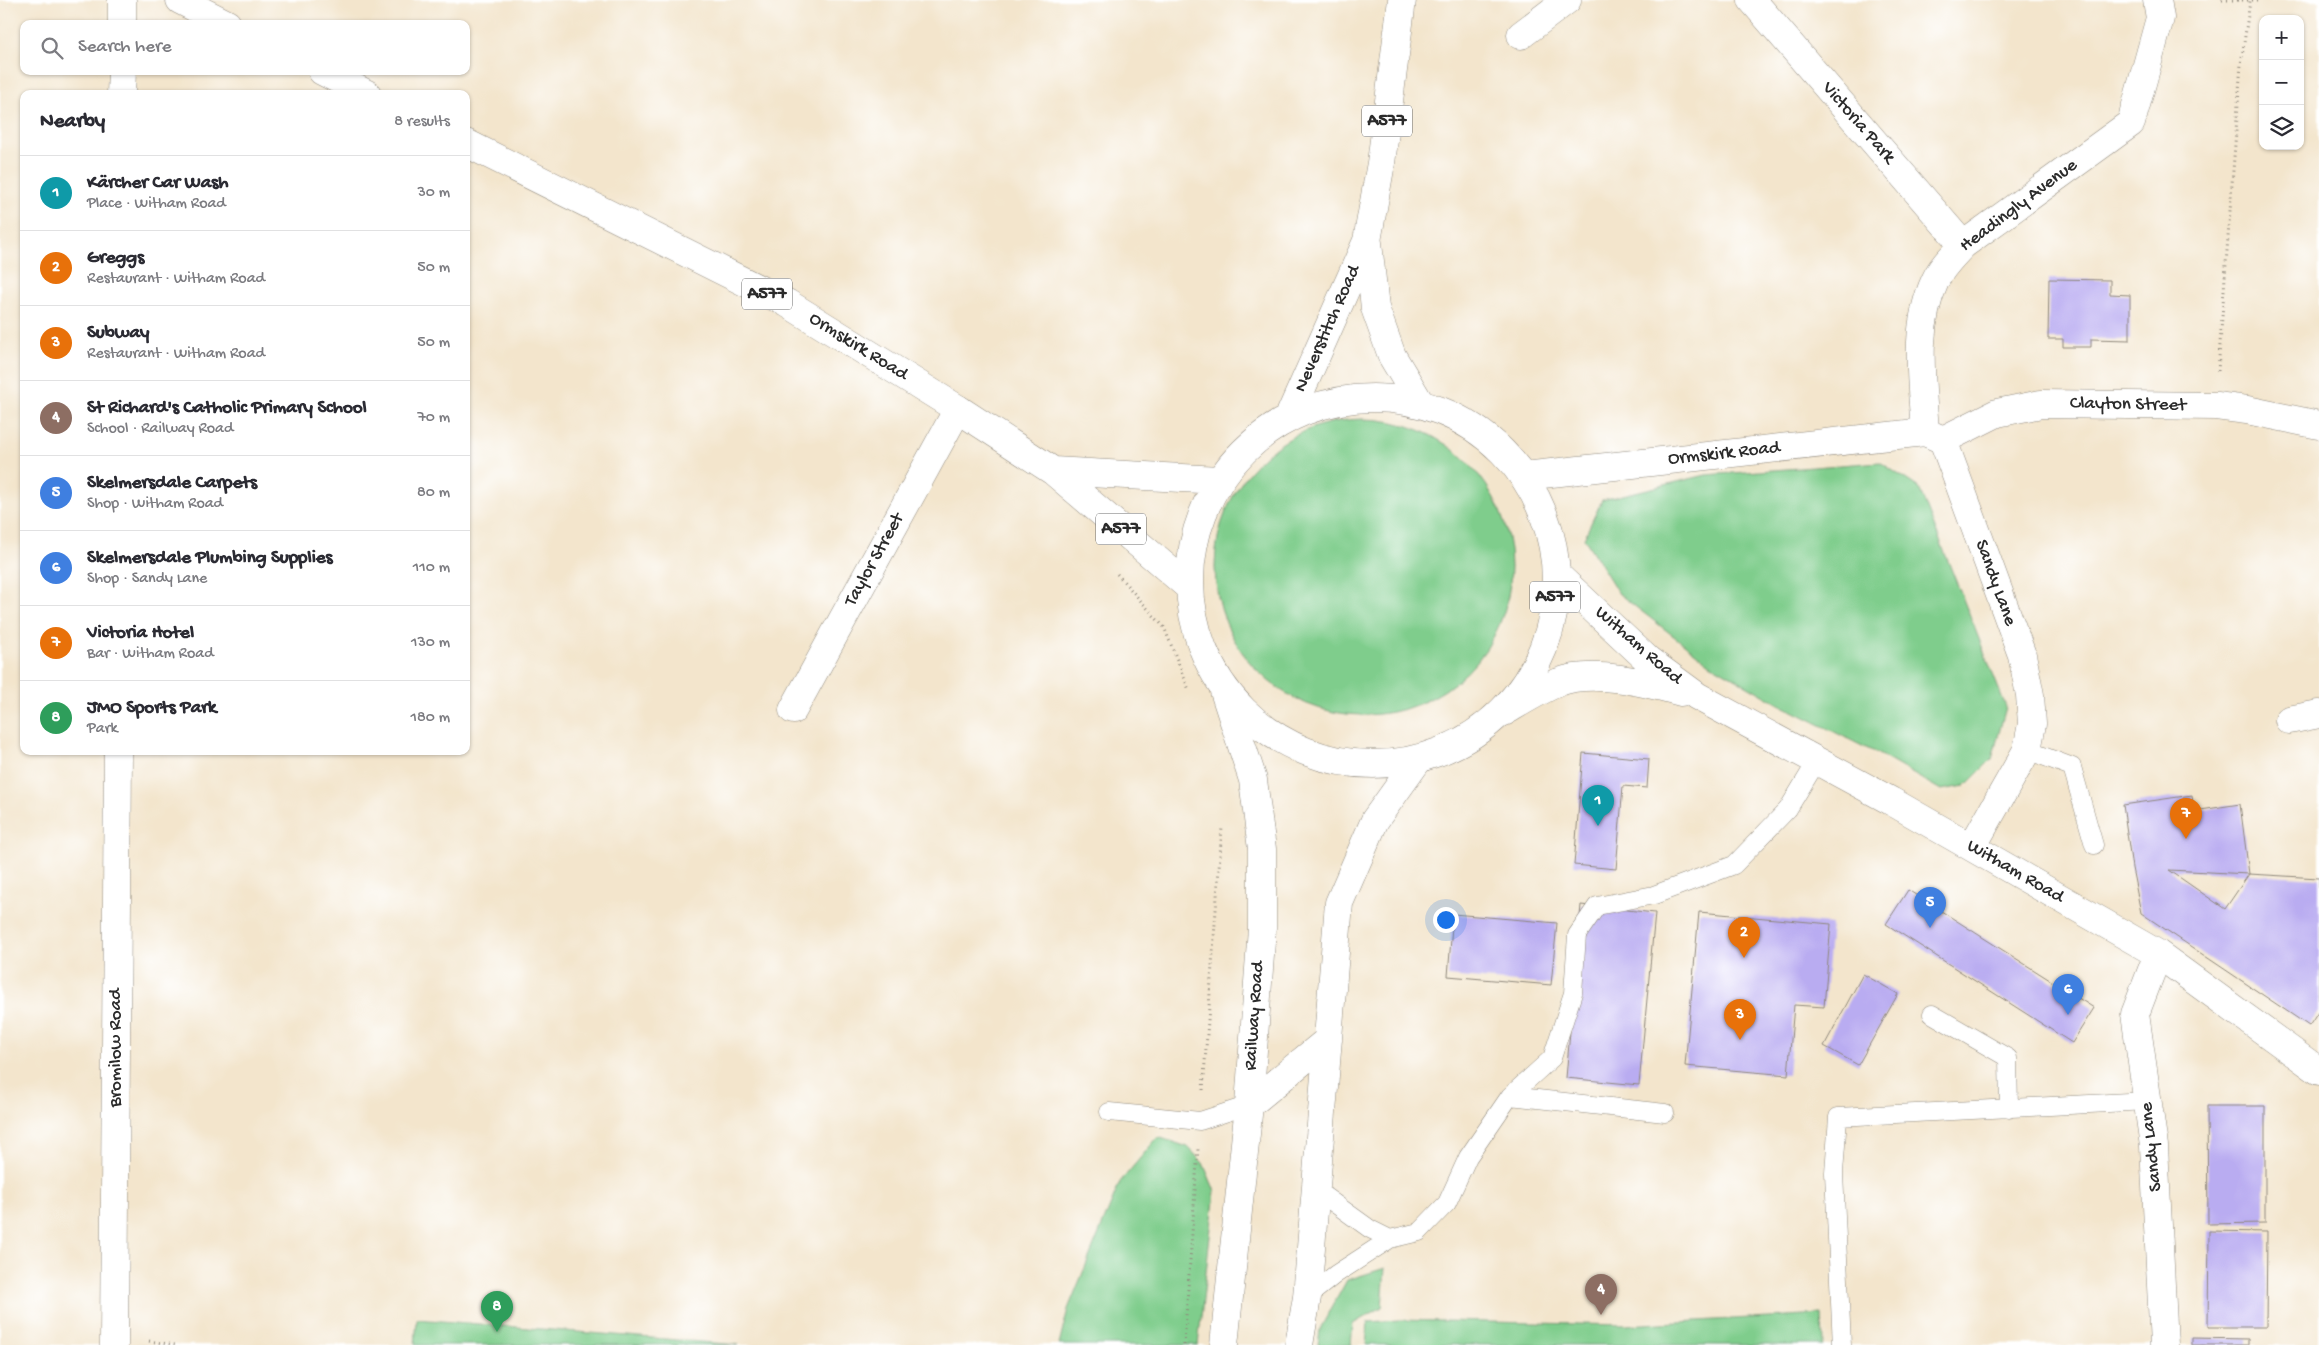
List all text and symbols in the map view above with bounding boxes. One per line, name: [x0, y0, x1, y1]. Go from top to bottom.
map controls: [2259, 15, 2304, 150]
button: +: [2259, 15, 2304, 60]
search box: [20, 20, 470, 75]
icon: search: [38, 34, 66, 62]
text: Search here: [78, 36, 172, 59]
button: −: [2259, 60, 2304, 105]
street label: Victoria Park: [1816, 77, 1901, 170]
road number: A577: [1362, 105, 1412, 136]
button: layers: [2259, 105, 2304, 150]
text: Nearby: [40, 110, 105, 135]
text: 8 results: [394, 113, 450, 132]
street label: Headingly Avenue: [1956, 154, 2083, 258]
text: Kärcher Car Wash: [87, 172, 228, 195]
text: 1: [53, 184, 59, 203]
text: 30 m: [417, 184, 450, 203]
text: Place · Witham Road: [87, 195, 226, 214]
text: Greggs: [87, 247, 144, 270]
text: 2: [52, 259, 60, 278]
text: 50 m: [417, 259, 450, 278]
street label: Neverstitch Road: [1290, 260, 1367, 396]
text: Restaurant · Witham Road: [87, 270, 265, 289]
road number: A577: [742, 278, 792, 310]
street label: Ormskirk Road: [804, 307, 913, 388]
text: Subway: [87, 322, 149, 345]
text: 3: [52, 334, 60, 353]
text: 50 m: [417, 334, 450, 353]
text: Restaurant · Witham Road: [87, 345, 265, 364]
street label: Clayton Street: [2070, 392, 2189, 418]
text: St Richard's Catholic Primary School: [87, 397, 367, 420]
text: 4: [52, 409, 60, 428]
text: 70 m: [417, 409, 450, 428]
text: School · Railway Road: [87, 420, 233, 439]
street label: Ormskirk Road: [1667, 436, 1783, 471]
text: Skelmersdale Carpets: [87, 472, 257, 495]
text: 5: [52, 484, 60, 503]
text: 80 m: [417, 484, 450, 503]
text: Shop · Witham Road: [87, 495, 223, 514]
street label: Taylor Street: [839, 507, 911, 612]
road number: A577: [1096, 514, 1146, 544]
street label: Sandy Lane: [1969, 537, 2021, 629]
text: Skelmersdale Plumbing Supplies: [87, 547, 333, 570]
text: 6: [52, 559, 60, 578]
text: 110 m: [413, 559, 450, 578]
text: Shop · Sandy Lane: [87, 570, 207, 589]
road number: A577: [1530, 582, 1580, 612]
street label: Witham Road: [1590, 602, 1688, 691]
text: Victoria Hotel: [87, 622, 194, 645]
text: 7: [52, 634, 60, 653]
text: 130 m: [411, 634, 450, 653]
text: Bar · Witham Road: [87, 645, 214, 664]
text: JMO Sports Park: [87, 697, 216, 720]
text: 8: [52, 709, 60, 728]
text: 180 m: [411, 709, 450, 728]
text: Park: [87, 720, 118, 739]
pin: 1: [1582, 785, 1614, 826]
pin: 7: [2170, 798, 2202, 839]
street label: Witham Road: [1962, 835, 2069, 910]
pin: 5: [1914, 887, 1946, 928]
your location: [1433, 907, 1459, 933]
pin: 2: [1728, 917, 1760, 958]
street label: Railway Road: [1240, 959, 1270, 1071]
pin: 6: [2052, 974, 2084, 1015]
street label: Bromilow Road: [105, 987, 128, 1108]
pin: 3: [1724, 999, 1756, 1040]
street label: Sandy Lane: [2136, 1101, 2168, 1193]
pin: 4: [1585, 1274, 1617, 1315]
pin: 8: [481, 1291, 513, 1332]

